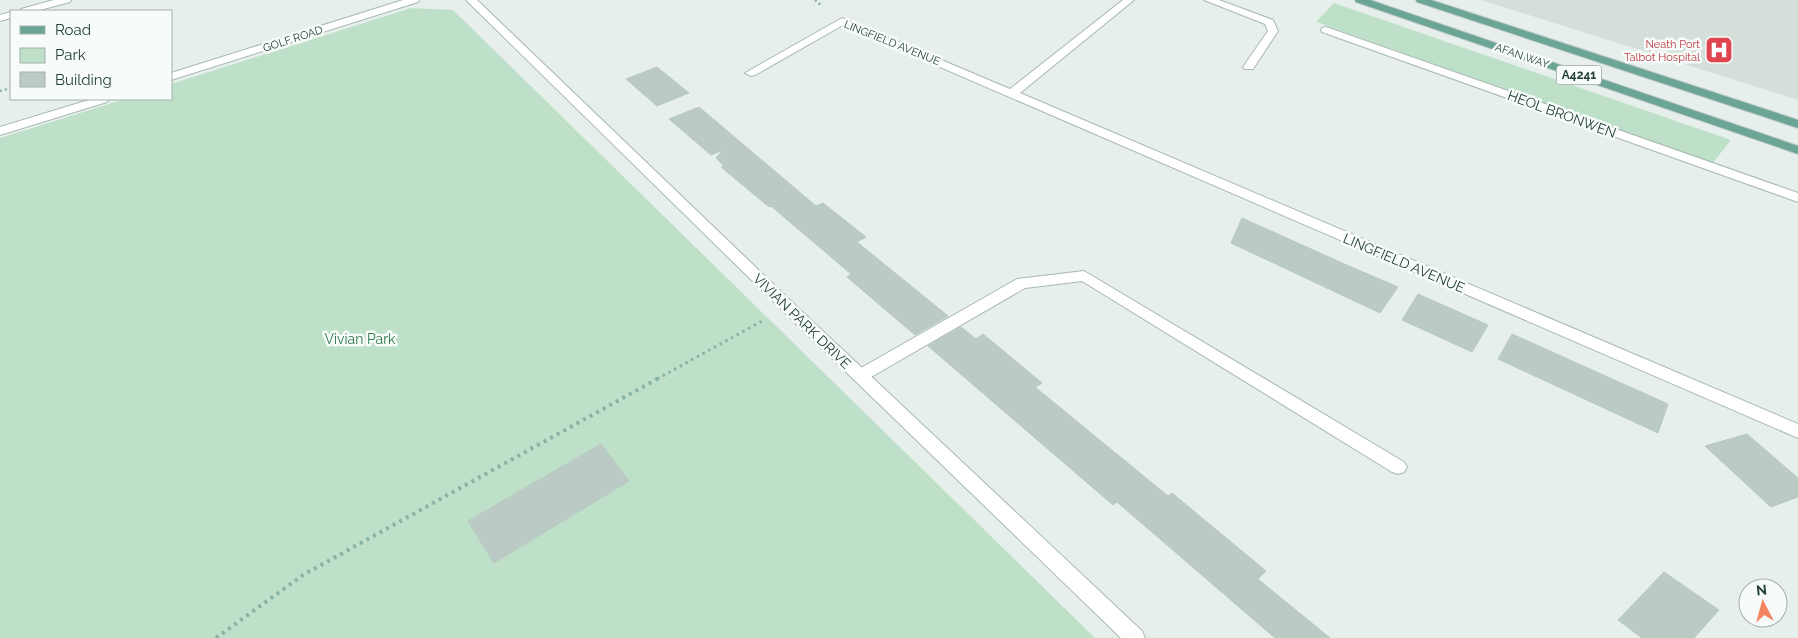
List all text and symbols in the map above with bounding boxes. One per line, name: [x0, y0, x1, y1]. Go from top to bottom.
legend: [10, 10, 172, 100]
street label: LINGFIELD AVENUE: [842, 18, 942, 68]
text: Road: [55, 21, 91, 39]
street label: GOLF ROAD: [261, 23, 325, 55]
hospital icon: Neath Port Talbot Hospital: [1704, 35, 1734, 65]
place label: Neath Port Talbot Hospital: [1624, 38, 1700, 64]
street label: AFAN WAY: [1493, 41, 1551, 71]
text: Park: [55, 46, 86, 64]
road number: A4241: [1556, 66, 1602, 84]
text: Building: [55, 71, 112, 89]
street label: HEOL BRONWEN: [1506, 87, 1618, 141]
street label: LINGFIELD AVENUE: [1341, 230, 1467, 296]
street label: VIVIAN PARK DRIVE: [750, 270, 854, 372]
park label: Vivian Park: [324, 331, 396, 347]
north arrow: [1738, 578, 1788, 628]
text: N: [1755, 582, 1768, 599]

